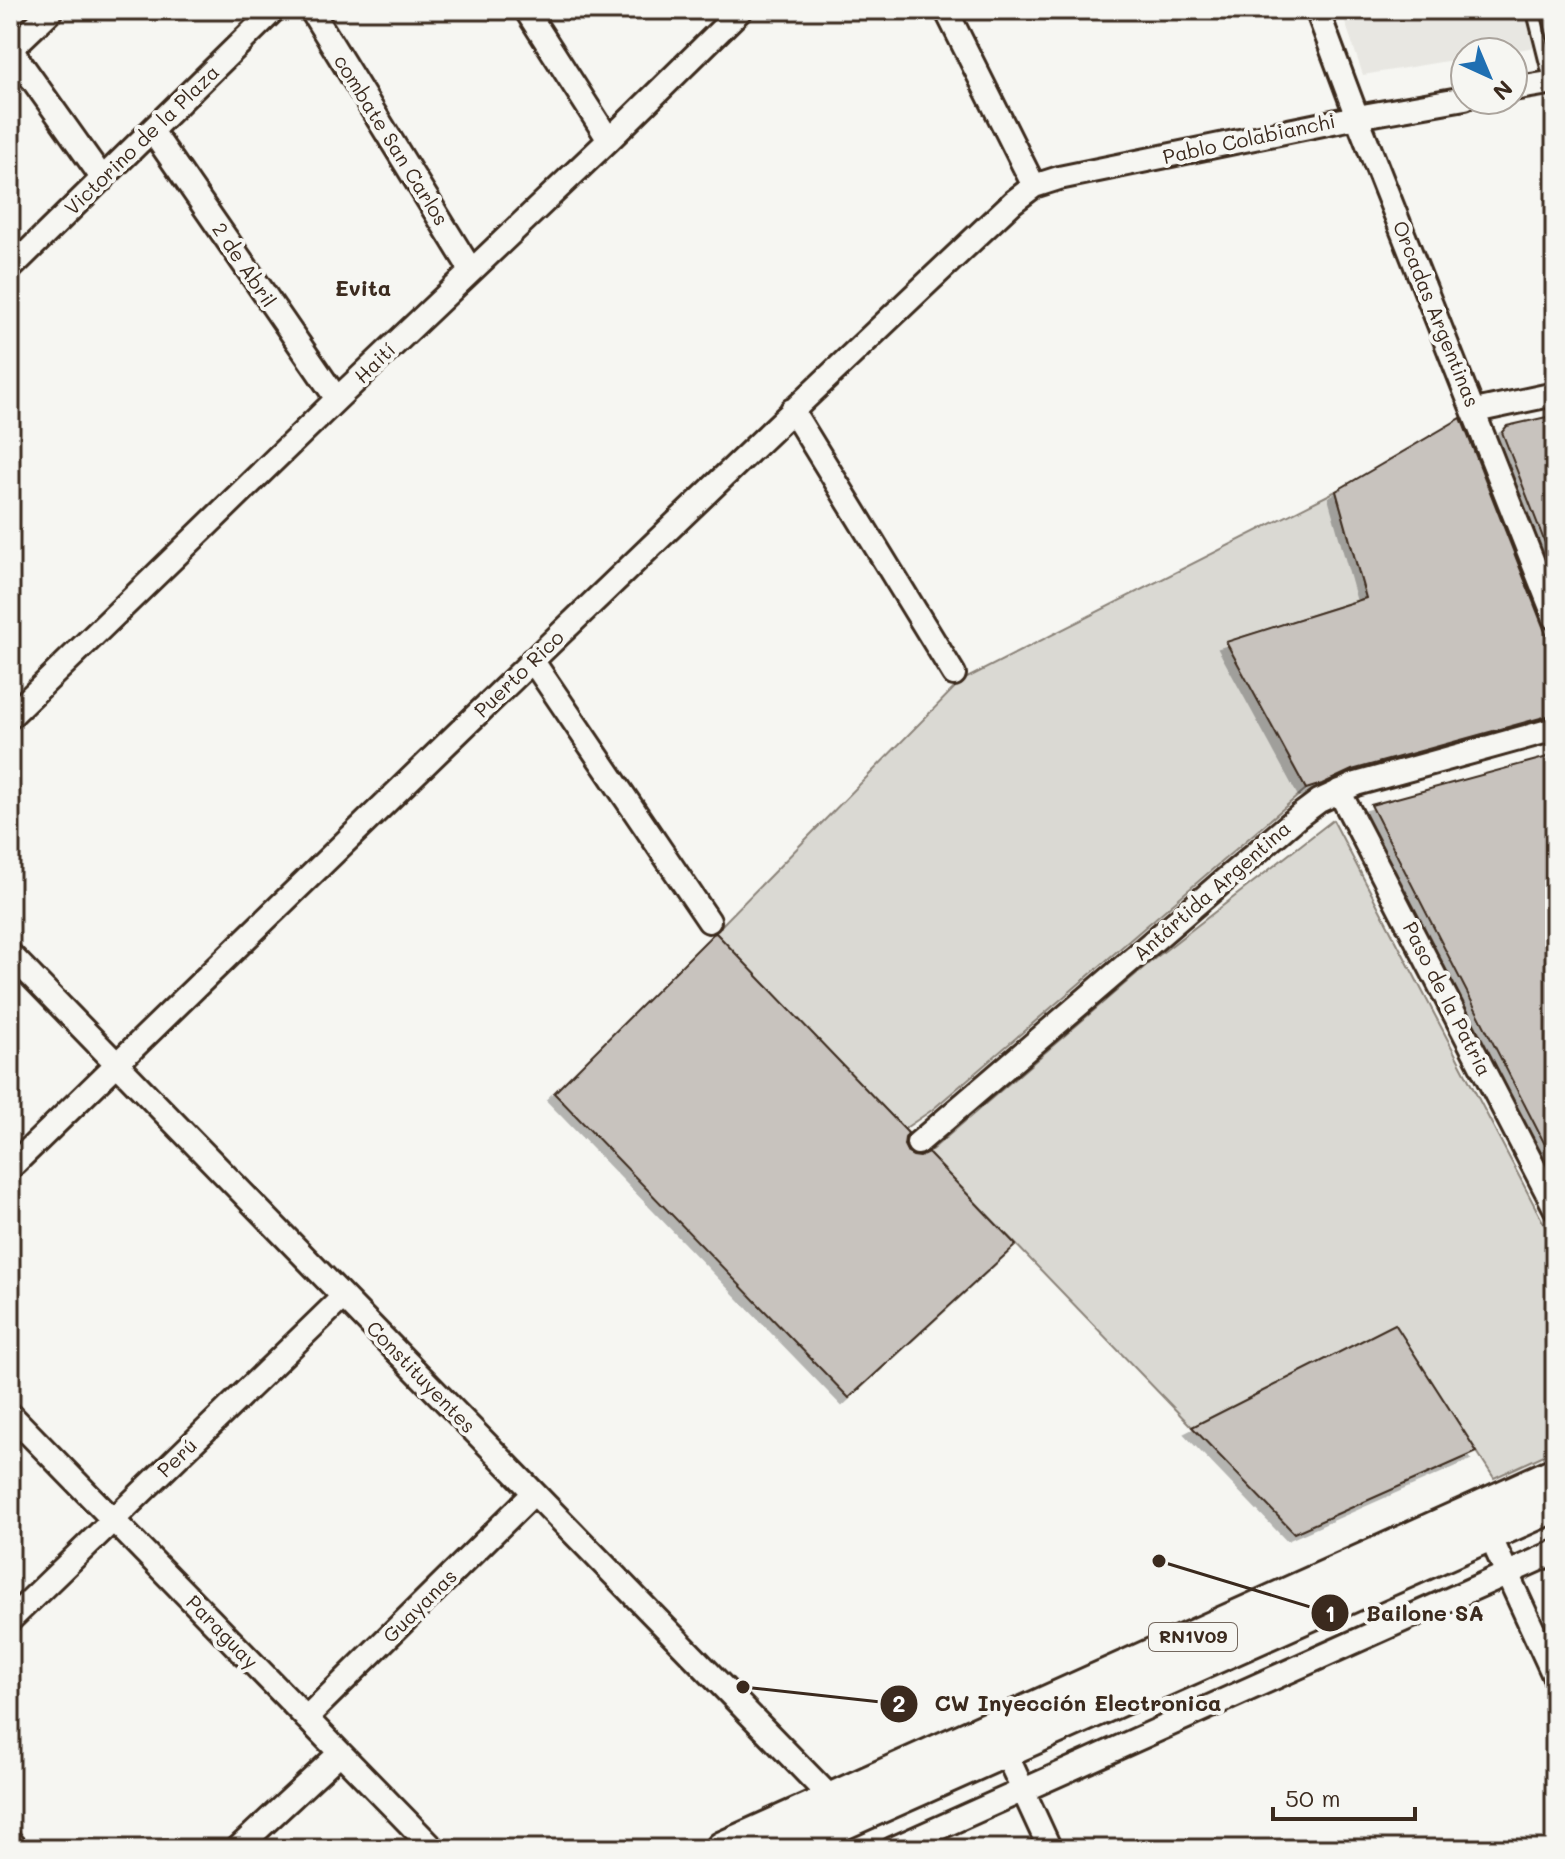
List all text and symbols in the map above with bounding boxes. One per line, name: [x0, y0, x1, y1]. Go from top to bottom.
north arrow: [1449, 36, 1529, 116]
street label: combate San Carlos: [329, 49, 455, 230]
street label: Victorino de la Plaza: [58, 59, 224, 220]
text: N: [1487, 75, 1519, 107]
street label: Pablo Colabianchi: [1160, 107, 1338, 169]
street label: 2 de Abril: [207, 217, 283, 312]
street label: Orcadas Argentinas: [1388, 217, 1486, 411]
district label: Evita: [335, 273, 391, 302]
street label: Haití: [348, 336, 401, 388]
street label: Puerto Rico: [468, 624, 569, 723]
street label: Antártida Argentina: [1127, 815, 1295, 966]
street label: Paso de la Patria: [1398, 917, 1498, 1080]
street label: Constituyentes: [362, 1315, 482, 1438]
street label: Perú: [151, 1432, 202, 1482]
street label: Guayanas: [377, 1563, 462, 1648]
street label: Paraguay: [181, 1589, 264, 1674]
callout: Bailone SA: [1310, 1590, 1500, 1636]
text: 1: [1325, 1597, 1335, 1628]
text: Bailone SA: [1366, 1598, 1484, 1627]
road number: RN1V09: [1149, 1623, 1237, 1651]
callout: CW Inyección Electronica: [879, 1681, 1238, 1727]
text: 2: [892, 1687, 906, 1718]
text: CW Inyección Electronica: [934, 1688, 1222, 1717]
scale bar: [1273, 1771, 1415, 1821]
text: 50 m: [1285, 1782, 1341, 1813]

